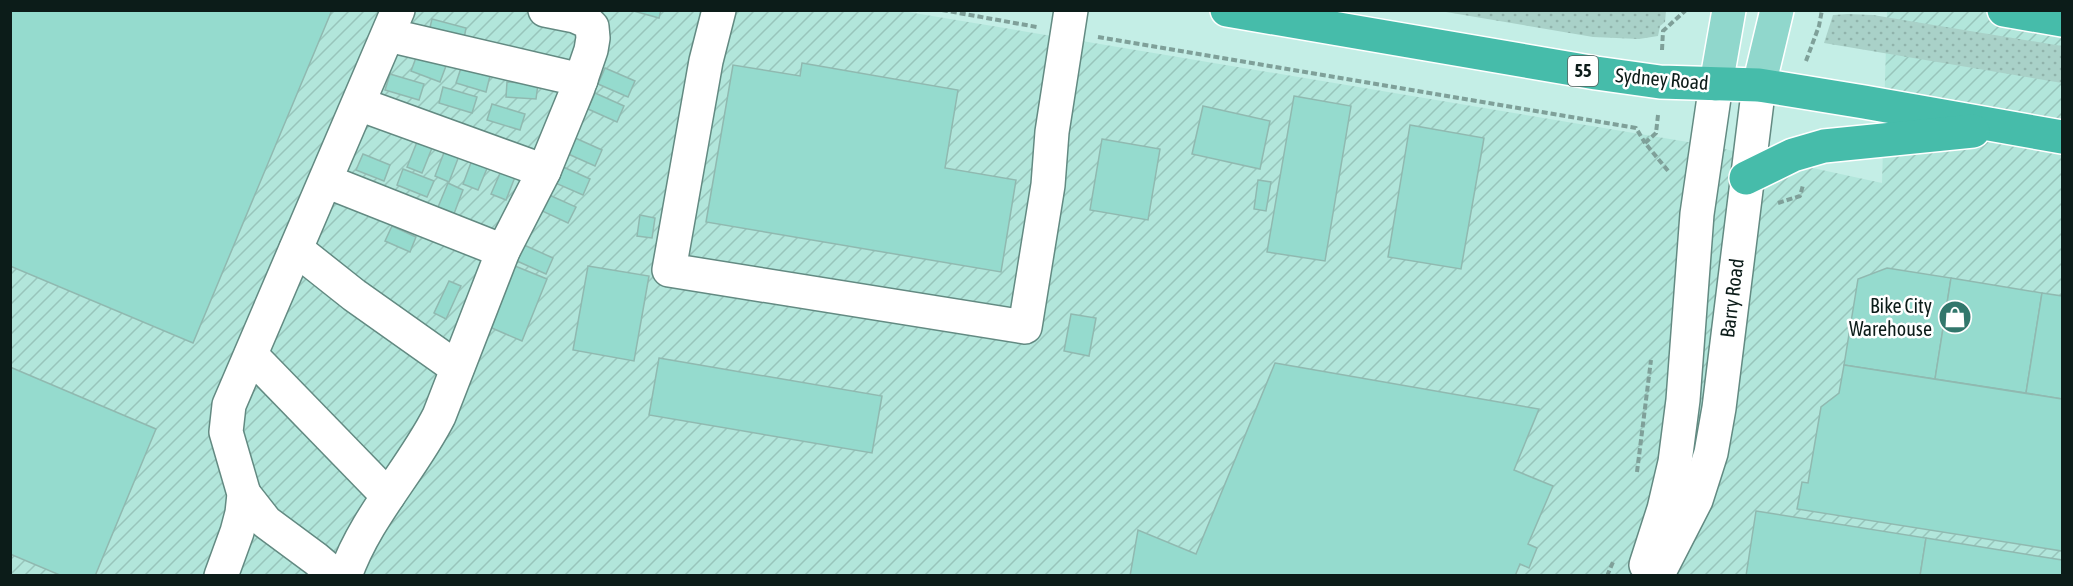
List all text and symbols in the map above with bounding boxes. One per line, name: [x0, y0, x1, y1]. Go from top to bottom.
road number: 55: [1568, 56, 1598, 86]
street label: Sydney Road: [1614, 63, 1710, 94]
street label: Barry Road: [1715, 257, 1748, 339]
place label: Bike City Warehouse: [1849, 294, 1932, 340]
shop icon: Bike City Warehouse: [1937, 299, 1973, 335]

